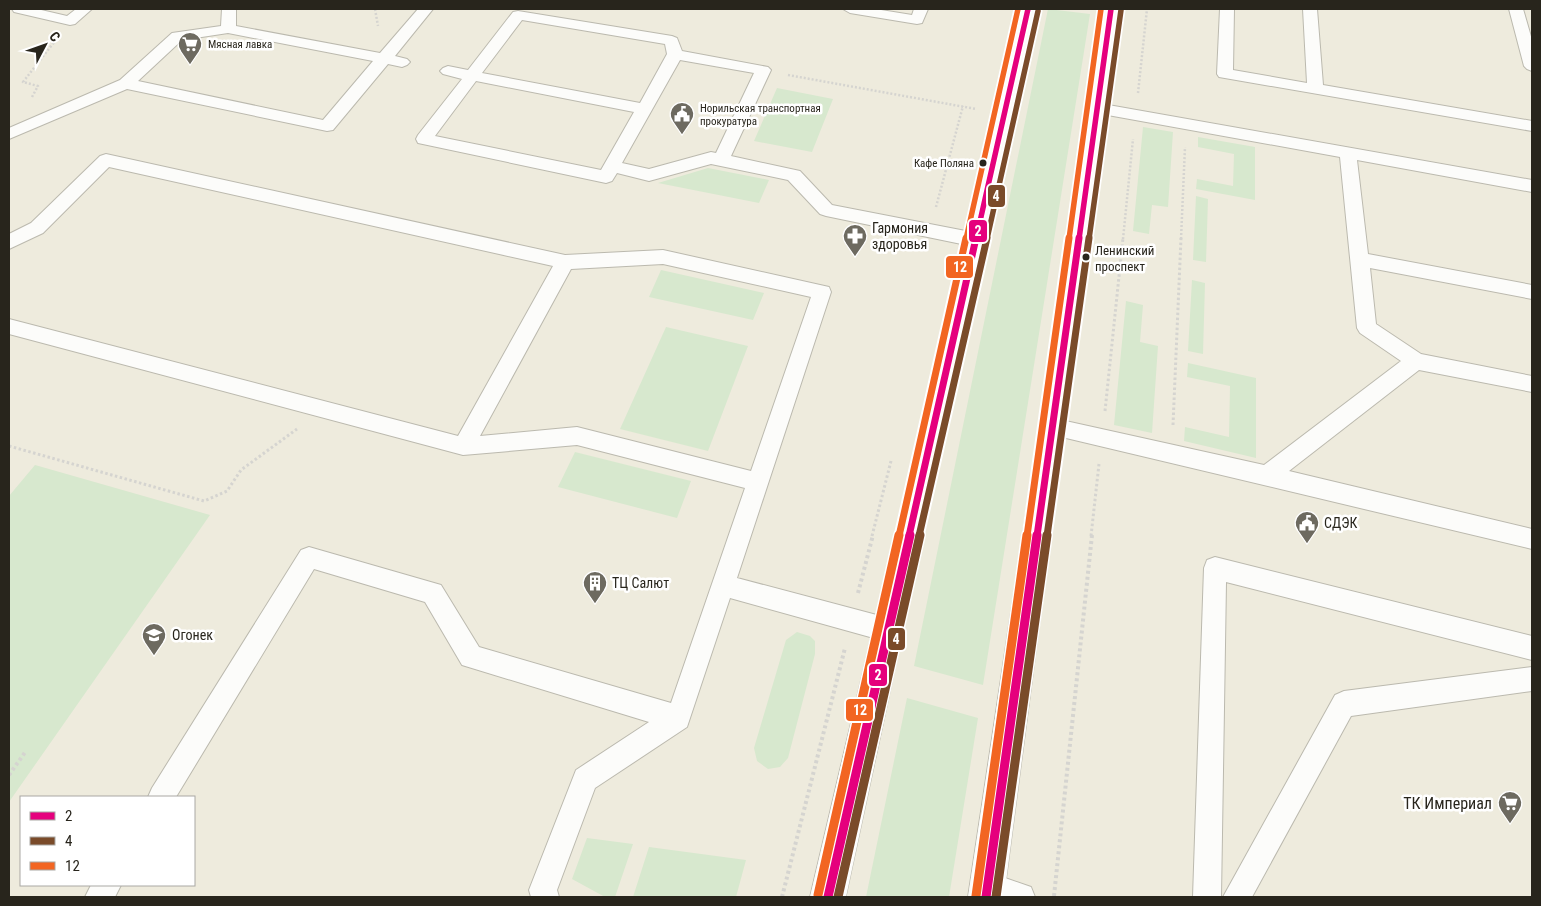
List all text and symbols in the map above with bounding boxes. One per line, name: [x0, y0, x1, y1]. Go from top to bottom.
north arrow: [20, 20, 70, 70]
text: С: [46, 28, 63, 45]
supermarket icon: Мясная лавка: [177, 31, 203, 65]
place label: Мясная лавка: [208, 38, 272, 51]
public building icon: Норильская транспортная прокуратура: [669, 101, 695, 135]
place label: Норильская транспортная прокуратура: [700, 102, 821, 128]
place label: Кафе Поляна: [914, 157, 974, 170]
marker: Кафе Поляна: [978, 158, 988, 168]
line badge: 4: [987, 184, 1006, 208]
text: 4: [992, 188, 1000, 204]
line badge: 2: [968, 219, 988, 243]
place label: Гармония здоровья: [872, 220, 928, 252]
pharmacy icon: Гармония здоровья: [842, 223, 868, 257]
text: 2: [974, 223, 982, 239]
place label: Ленинский проспект: [1095, 243, 1154, 274]
marker: Ленинский проспект: [1081, 252, 1091, 262]
line badge: 12: [945, 255, 974, 279]
text: 12: [953, 259, 967, 275]
public building icon: СДЭК: [1294, 510, 1320, 544]
place label: СДЭК: [1324, 515, 1357, 531]
building icon: ТЦ Салют: [582, 570, 608, 604]
place label: ТЦ Салют: [612, 575, 669, 591]
school or university icon: Огонек: [141, 622, 167, 656]
place label: Огонек: [172, 627, 213, 643]
line badge: 4: [887, 627, 906, 651]
text: 4: [892, 631, 900, 647]
line badge: 2: [868, 663, 888, 687]
text: 2: [874, 667, 882, 683]
line badge: 12: [845, 698, 874, 722]
text: 12: [853, 702, 867, 718]
supermarket icon: ТК Империал: [1497, 790, 1523, 824]
place label: ТК Империал: [1403, 794, 1492, 813]
legend: [20, 796, 195, 886]
text: 2: [65, 807, 72, 825]
text: 4: [65, 832, 72, 850]
text: 12: [65, 857, 80, 875]

